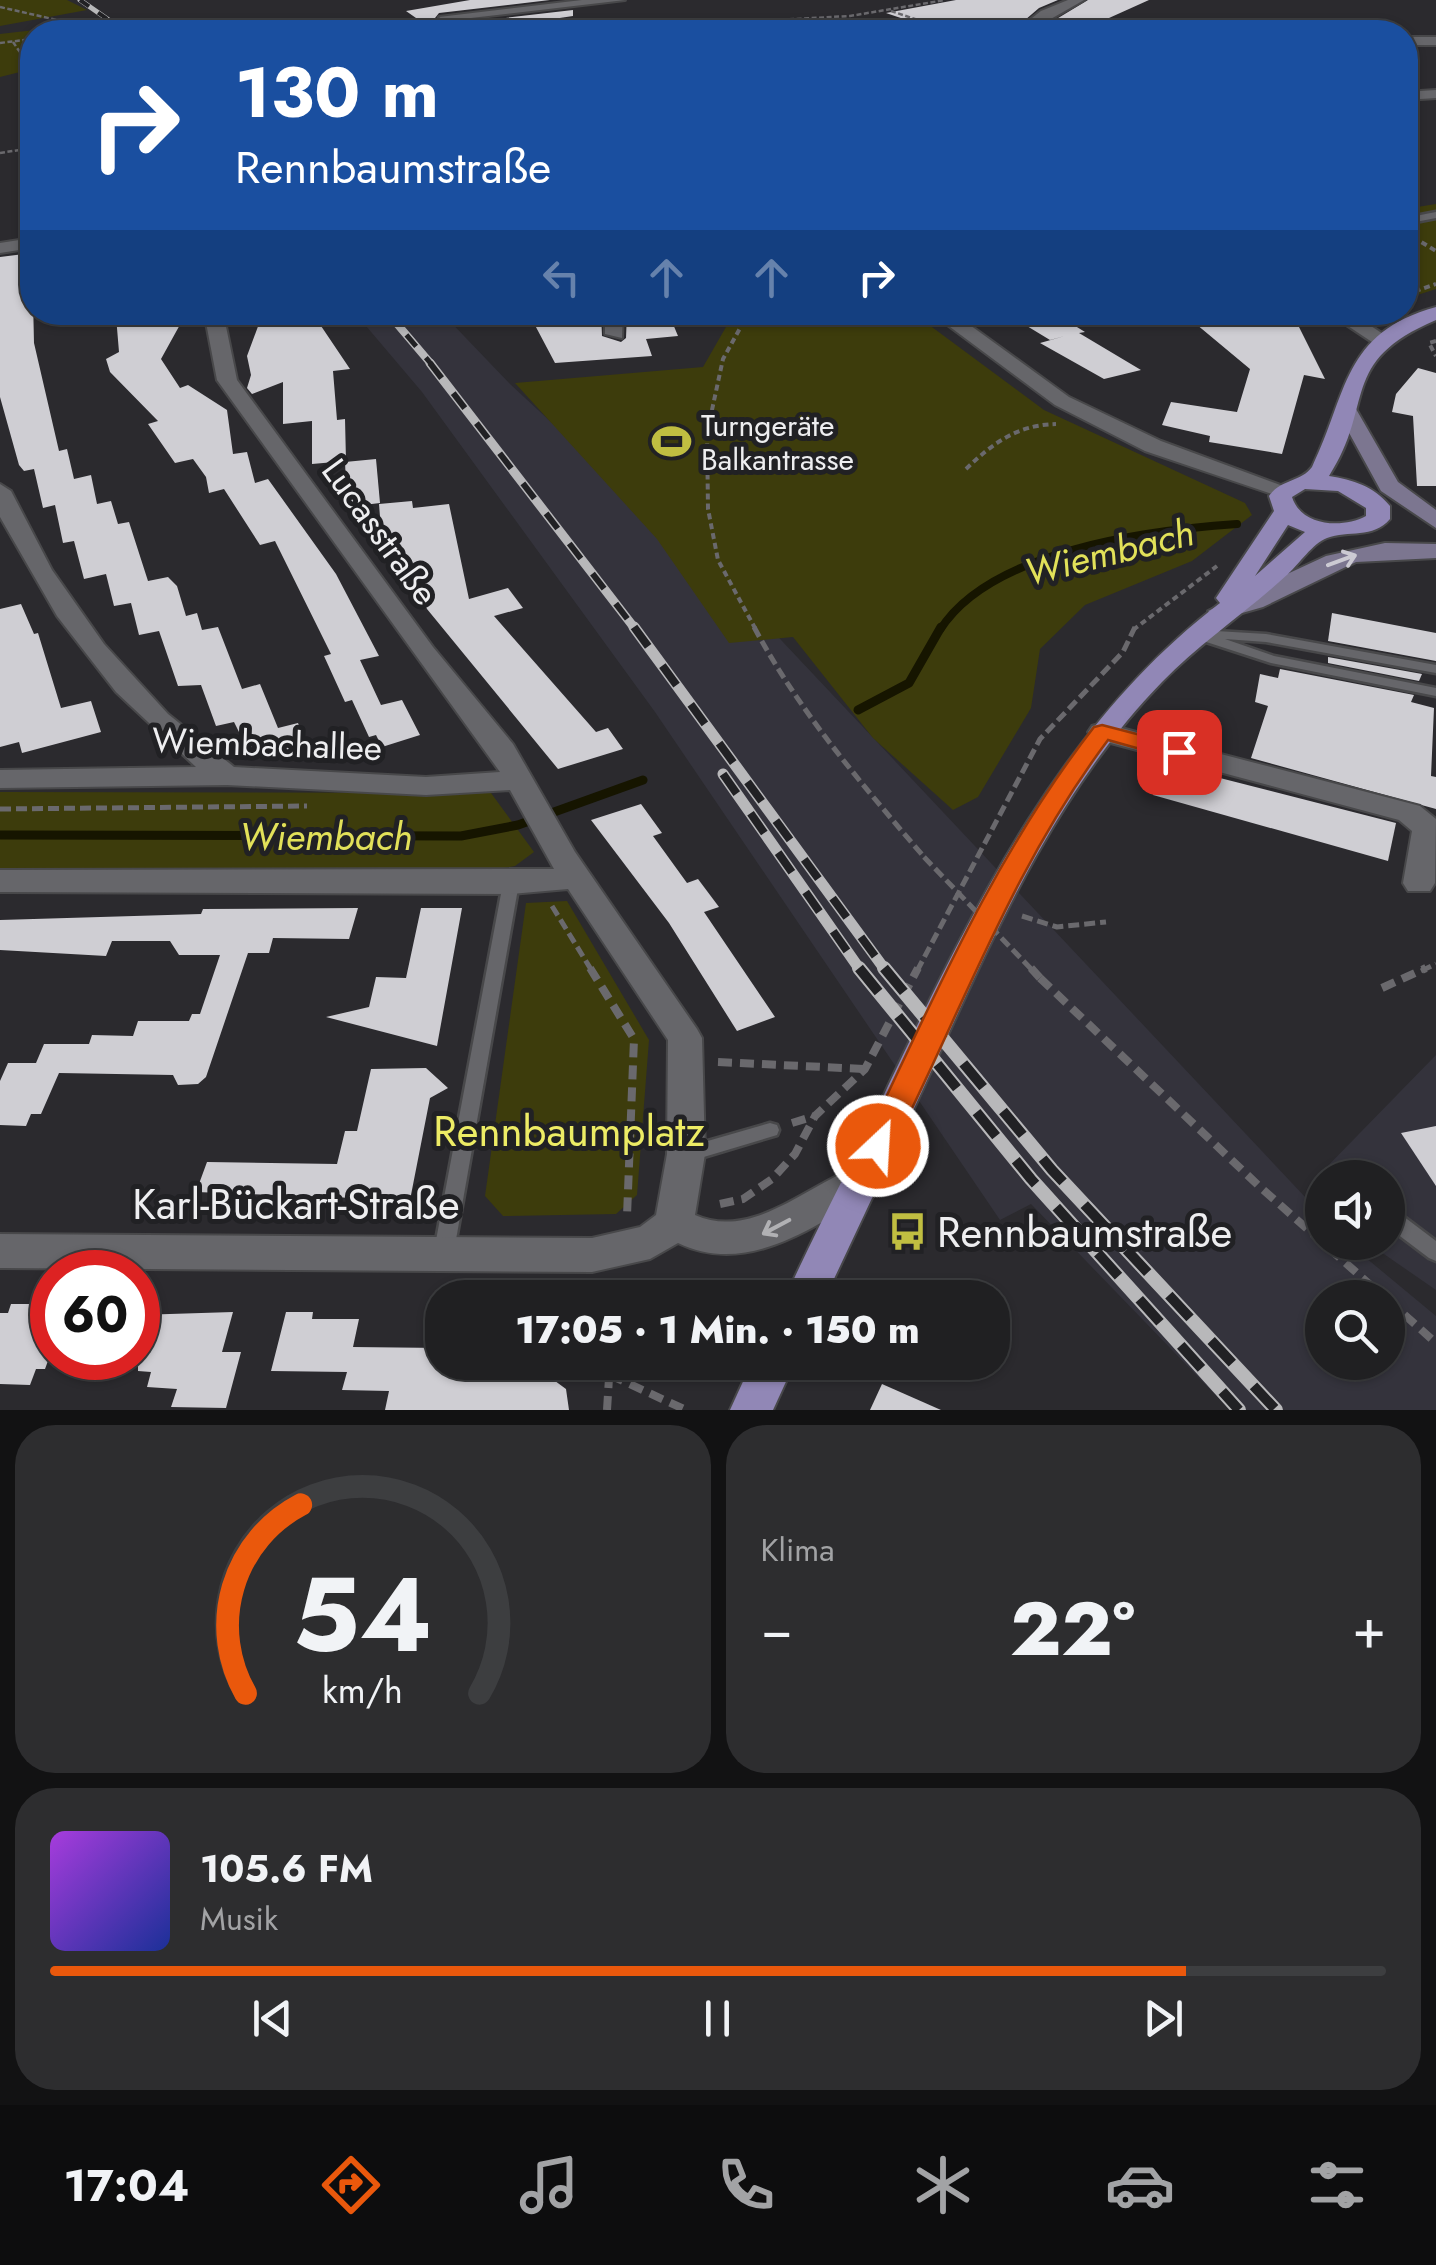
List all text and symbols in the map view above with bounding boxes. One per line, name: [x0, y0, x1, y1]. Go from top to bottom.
text: 130 m: [235, 42, 439, 143]
icon: right: [70, 60, 200, 190]
text: Rennbaumstraße: [235, 135, 551, 200]
icon: left: [534, 250, 589, 305]
icon: ahead: [639, 250, 694, 305]
icon: ahead: [744, 250, 799, 305]
icon: right: [849, 250, 904, 305]
place label: Turngeräte Balkantrasse: [701, 404, 854, 481]
sports icon: Turngeräte Balkantrasse: [650, 421, 692, 463]
street label: Lucasstraße: [310, 448, 450, 616]
water label: Wiembach: [1018, 504, 1200, 600]
one-way arrow: [1325, 550, 1356, 568]
pin: [1137, 710, 1222, 795]
street label: Wiembachallee: [151, 715, 383, 773]
icon: arrive: [1152, 725, 1207, 780]
water label: Wiembach: [240, 809, 412, 864]
position arrow: [826, 1094, 930, 1198]
park label: Rennbaumplatz: [433, 1101, 705, 1162]
map controls: [1305, 1160, 1405, 1380]
button: sound: [1305, 1160, 1405, 1260]
street label: Karl-Bückart-Straße: [132, 1174, 460, 1235]
place label: Rennbaumstraße: [937, 1202, 1232, 1263]
bus stop icon: Rennbaumstraße: [886, 1211, 928, 1253]
one-way arrow: [762, 1217, 792, 1237]
speed limit sign: 60: [30, 1250, 160, 1380]
button: search: [1305, 1280, 1405, 1380]
text: 17:05 · 1 Min. · 150 m: [515, 1302, 920, 1357]
text: Klima: [761, 1527, 835, 1573]
text: 54: [293, 1540, 433, 1690]
text: 22°: [1010, 1575, 1135, 1683]
text: −: [761, 1589, 793, 1669]
text: +: [1352, 1589, 1386, 1669]
text: km/h: [322, 1665, 403, 1716]
text: 105.6 FM: [200, 1841, 373, 1896]
text: Musik: [200, 1896, 278, 1942]
icon: previous: [245, 1991, 300, 2046]
icon: pause: [690, 1991, 745, 2046]
icon: next: [1136, 1991, 1191, 2046]
icon: directions: [316, 2150, 386, 2220]
icon: music: [514, 2150, 584, 2220]
icon: phone: [711, 2150, 781, 2220]
icon: climate: [908, 2150, 978, 2220]
icon: car: [1105, 2150, 1175, 2220]
icon: filters: [1302, 2150, 1372, 2220]
text: 17:04: [64, 2153, 189, 2218]

